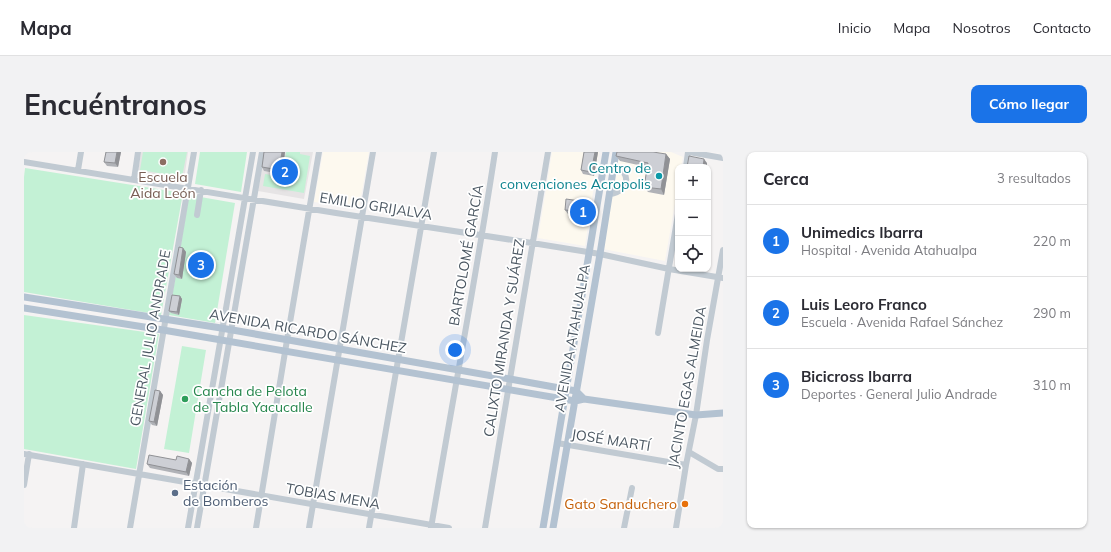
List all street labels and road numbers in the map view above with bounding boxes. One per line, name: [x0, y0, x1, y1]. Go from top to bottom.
street label: BARTOLOMÉ GARCÍA: [445, 182, 487, 327]
street label: EMILIO GRIJALVA: [318, 188, 434, 224]
street label: CALIXTO MIRANDA Y SUÁREZ: [479, 238, 529, 438]
street label: GENERAL JULIO ANDRADE: [126, 249, 174, 427]
street label: AVENIDA ATAHUALPA: [550, 262, 594, 413]
street label: JACINTO EGAS ALMEIDA: [664, 304, 710, 469]
street label: AVENIDA RICARDO SÁNCHEZ: [208, 305, 408, 357]
street label: JOSÉ MARTÍ: [570, 425, 653, 455]
street label: TOBIAS MENA: [284, 479, 382, 513]

